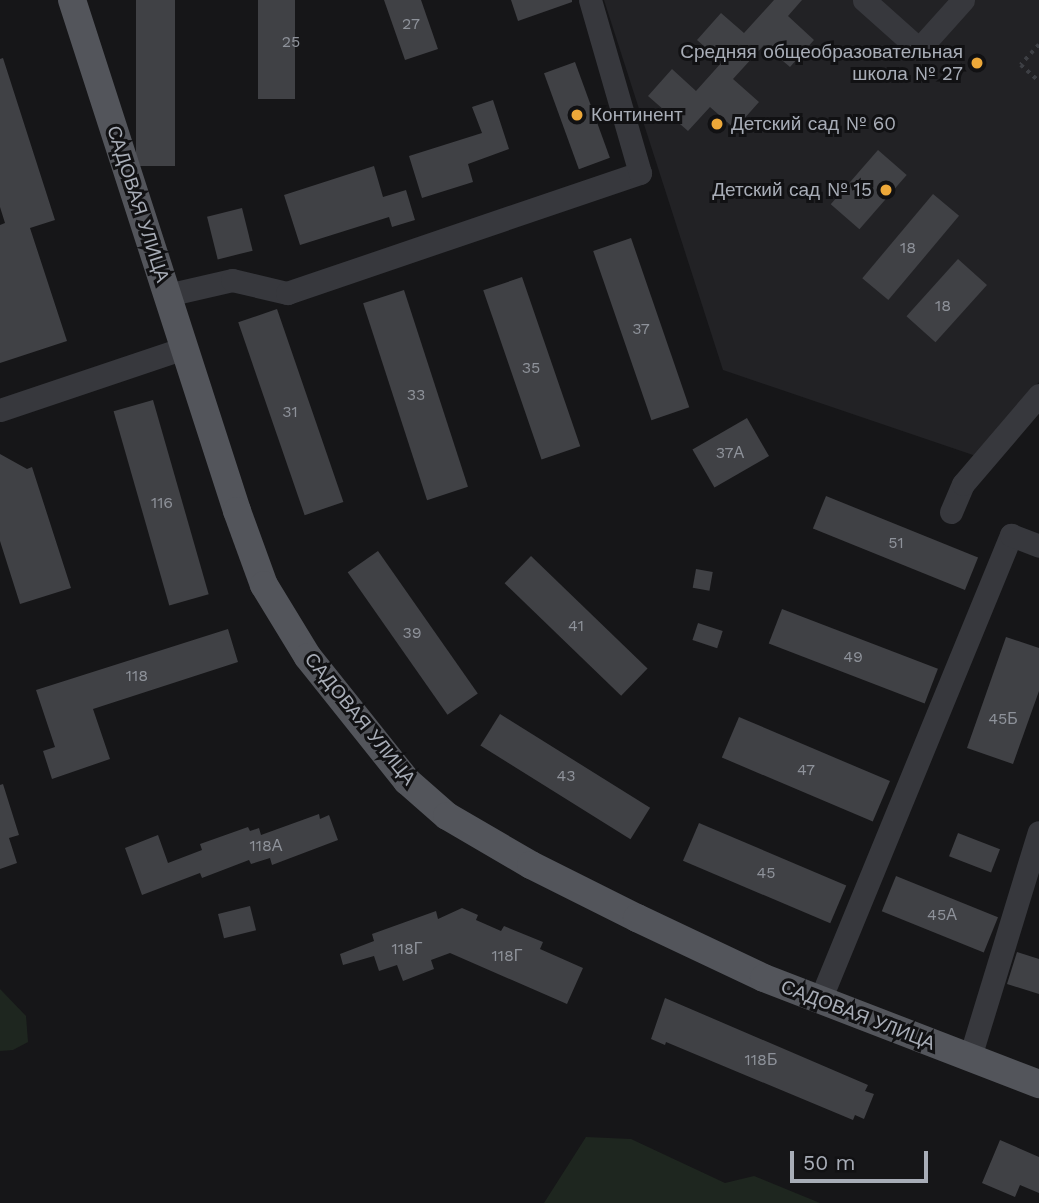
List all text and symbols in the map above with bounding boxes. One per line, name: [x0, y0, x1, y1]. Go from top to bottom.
house number: 27: [402, 14, 420, 34]
house number: 25: [282, 32, 300, 52]
place label: Средняя общеобразовательная школа № 27: [680, 41, 963, 85]
marker: Средняя общеобразовательная школа № 27: [969, 55, 985, 71]
place label: Континент: [591, 104, 683, 126]
marker: Континент: [569, 107, 585, 123]
place label: Детский сад № 60: [731, 113, 896, 135]
marker: Детский сад № 60: [709, 116, 725, 132]
street label: САДОВАЯ УЛИЦА: [102, 123, 174, 285]
place label: Детский сад № 15: [712, 179, 872, 201]
marker: Детский сад № 15: [878, 182, 894, 198]
house number: 18: [900, 238, 916, 258]
house number: 18: [935, 296, 951, 316]
house number: 37: [632, 319, 650, 339]
house number: 35: [522, 358, 540, 378]
house number: 33: [407, 385, 425, 405]
house number: 31: [282, 402, 298, 422]
house number: 37А: [716, 443, 744, 463]
house number: 116: [151, 493, 173, 513]
house number: 51: [888, 533, 904, 553]
house number: 41: [568, 616, 584, 636]
house number: 39: [402, 623, 422, 643]
house number: 49: [843, 647, 863, 667]
street label: САДОВАЯ УЛИЦА: [300, 648, 420, 790]
house number: 118: [126, 666, 148, 686]
house number: 45Б: [988, 709, 1018, 729]
house number: 47: [797, 760, 815, 780]
house number: 43: [556, 766, 576, 786]
house number: 118А: [249, 836, 283, 856]
house number: 45: [756, 863, 776, 883]
house number: 45А: [927, 905, 957, 925]
house number: 118Г: [391, 939, 423, 959]
house number: 118Г: [491, 946, 523, 966]
street label: САДОВАЯ УЛИЦА: [778, 975, 938, 1055]
house number: 118Б: [745, 1050, 777, 1070]
scale bar: [794, 1136, 932, 1180]
text: 50 m: [803, 1150, 855, 1175]

